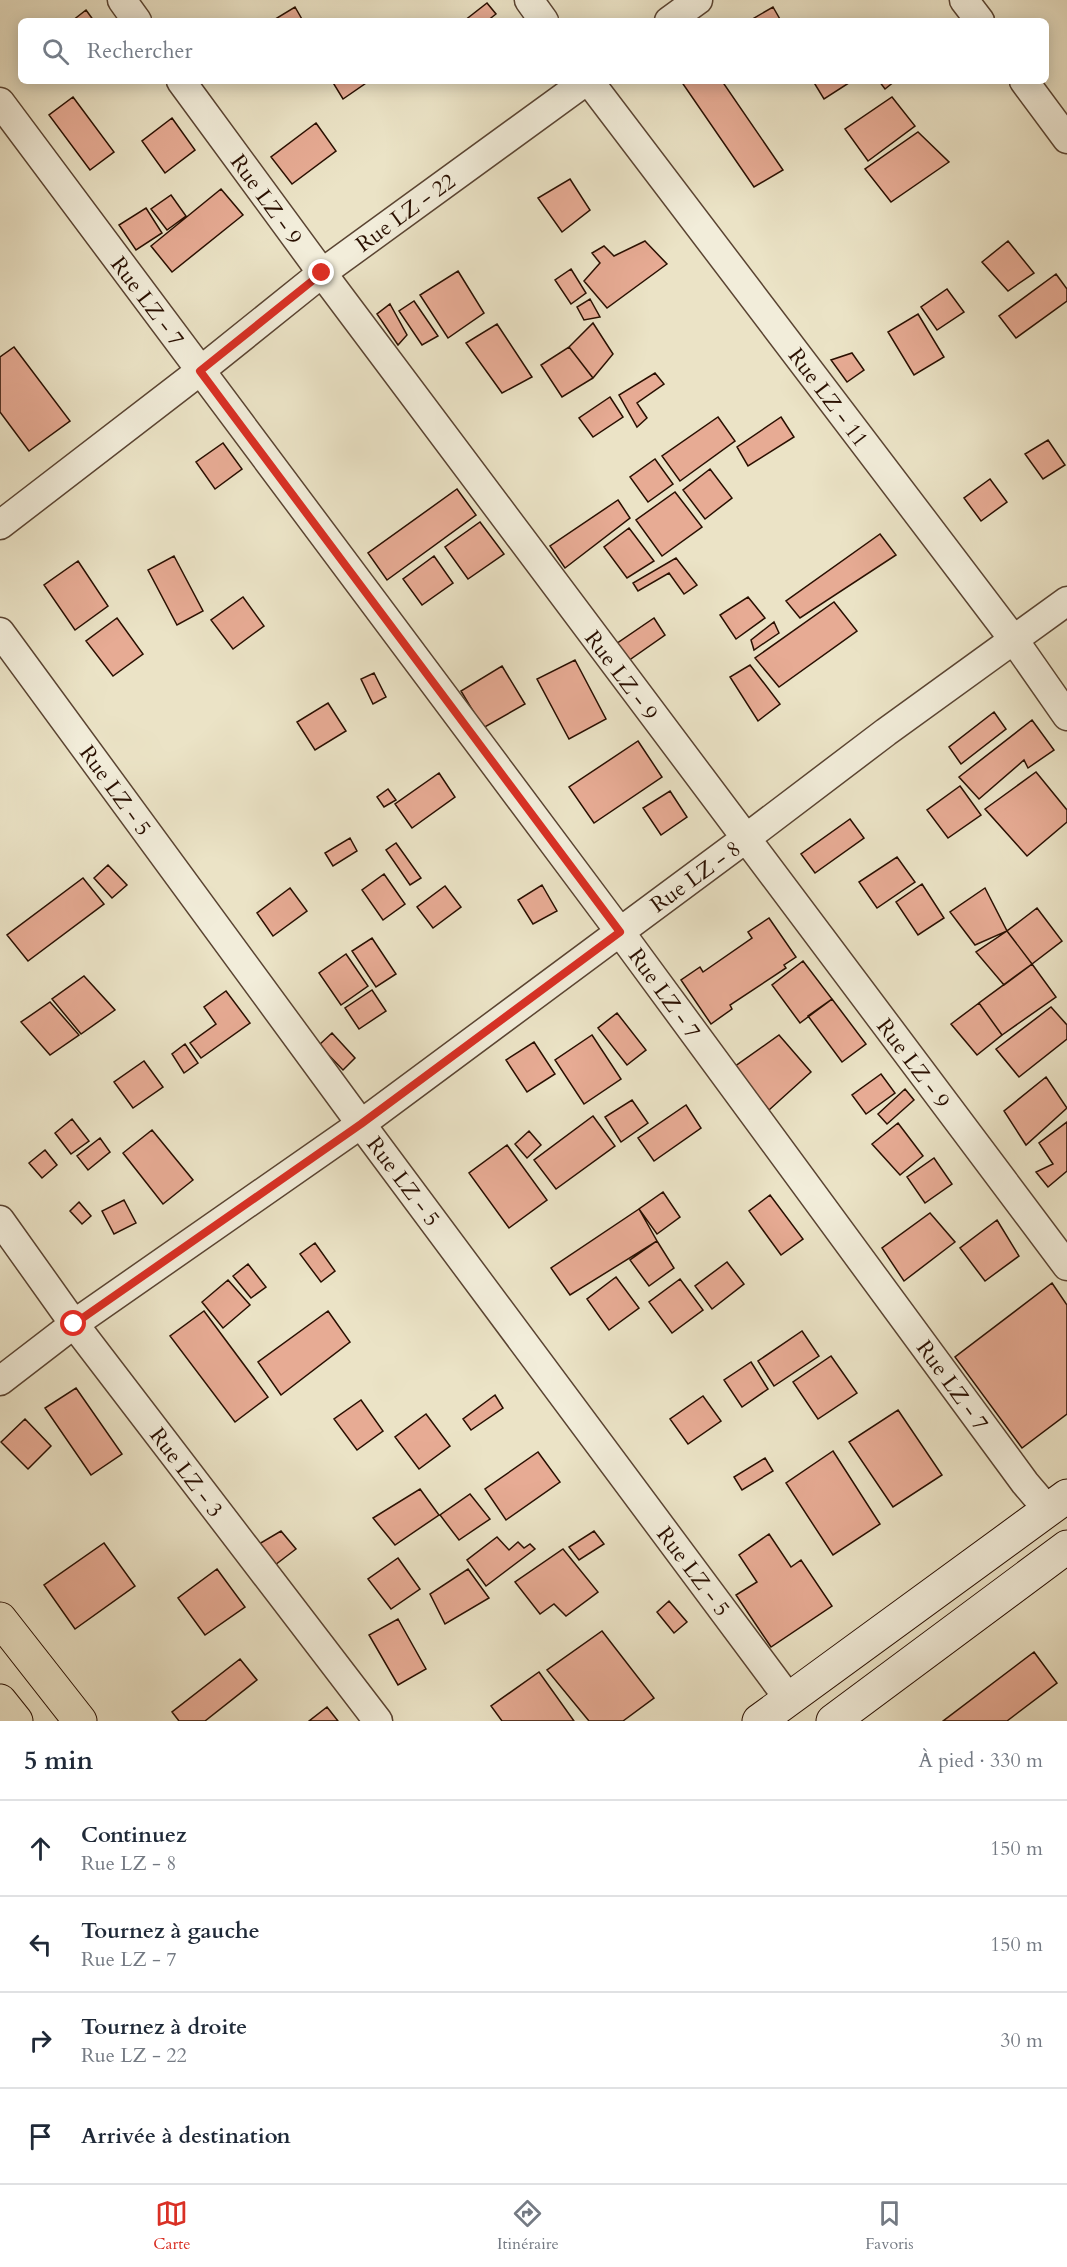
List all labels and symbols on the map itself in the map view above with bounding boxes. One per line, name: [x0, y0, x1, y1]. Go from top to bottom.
street label: Rue LZ - 9: [223, 148, 309, 251]
street label: Rue LZ - 22: [350, 166, 461, 259]
street label: Rue LZ - 7: [104, 251, 191, 353]
route end: [308, 259, 334, 285]
street label: Rue LZ - 11: [781, 342, 875, 453]
street label: Rue LZ - 9: [578, 625, 665, 727]
street label: Rue LZ - 5: [72, 739, 158, 842]
street label: Rue LZ - 8: [644, 834, 747, 920]
street label: Rue LZ - 7: [621, 942, 707, 1045]
street label: Rue LZ - 9: [870, 1013, 957, 1115]
street label: Rue LZ - 5: [360, 1131, 447, 1233]
route start: [60, 1310, 86, 1336]
street label: Rue LZ - 7: [909, 1334, 995, 1437]
street label: Rue LZ - 3: [143, 1422, 230, 1524]
street label: Rue LZ - 5: [650, 1521, 737, 1623]

